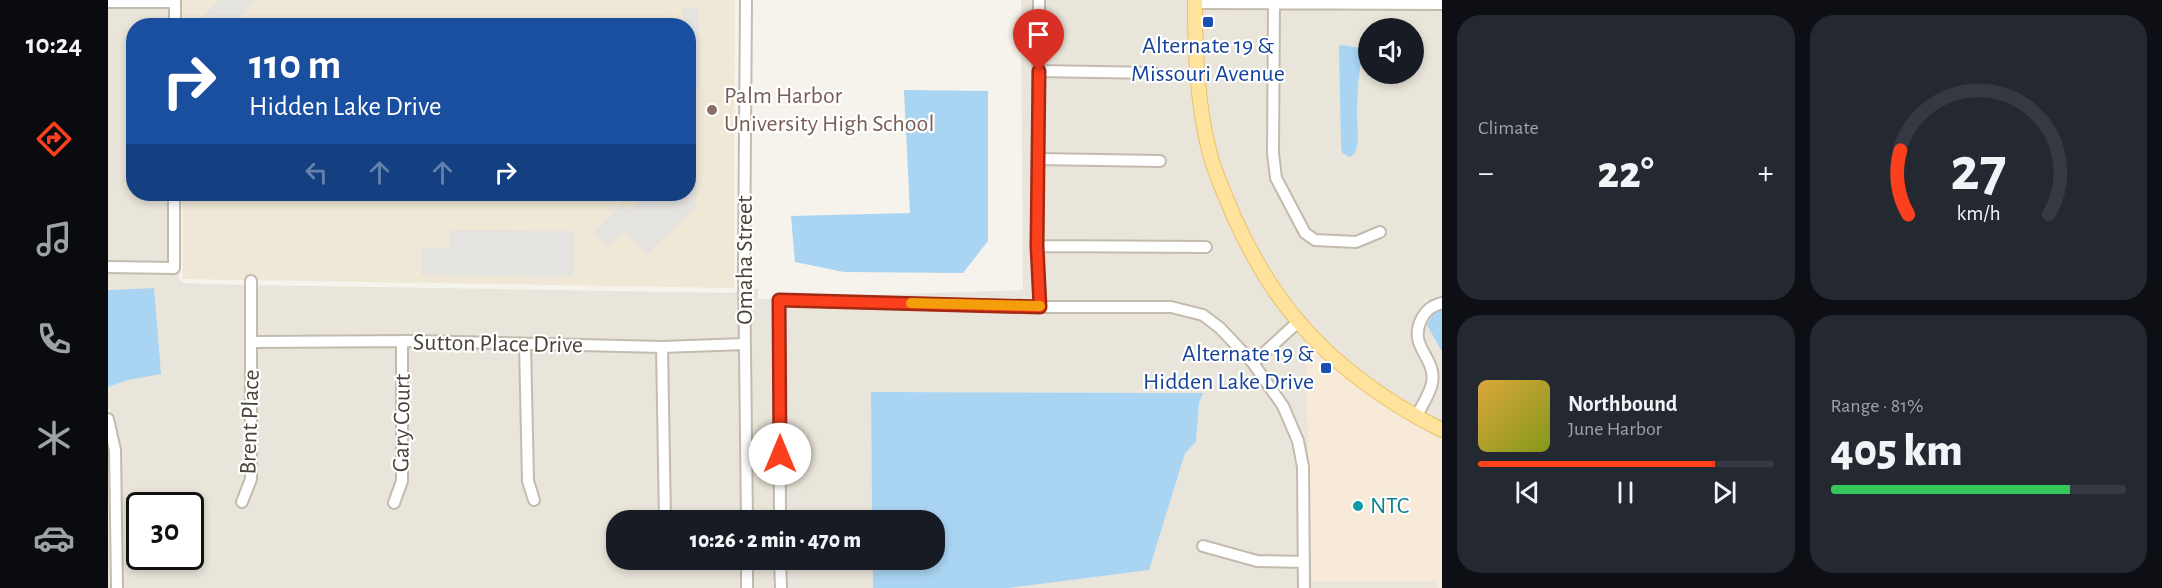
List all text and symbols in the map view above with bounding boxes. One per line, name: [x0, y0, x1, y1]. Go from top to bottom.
pin: [1013, 9, 1064, 71]
marker: Alternate 19 & Missouri Avenue: [1201, 15, 1215, 29]
icon: arrive: [1022, 18, 1055, 51]
map controls: [1358, 18, 1424, 84]
button: sound: [1358, 18, 1424, 84]
text: 10:24: [26, 31, 82, 58]
place label: Alternate 19 & Missouri Avenue: [1131, 34, 1285, 86]
icon: right: [150, 42, 228, 120]
text: 110 m: [249, 44, 341, 86]
place label: Palm Harbor University High School: [724, 84, 934, 136]
text: Hidden Lake Drive: [249, 93, 441, 120]
marker: Palm Harbor University High School: [705, 103, 719, 117]
icon: directions: [33, 118, 75, 160]
text: Climate: [1478, 118, 1539, 138]
text: 27: [1950, 139, 2006, 201]
text: 22°: [1598, 151, 1654, 196]
icon: left: [300, 156, 333, 189]
icon: ahead: [363, 156, 396, 189]
icon: ahead: [426, 156, 459, 189]
icon: right: [489, 156, 522, 189]
text: −: [1478, 157, 1494, 190]
text: +: [1758, 157, 1773, 190]
street label: Omaha Street: [733, 195, 757, 325]
text: km/h: [1956, 203, 2000, 224]
icon: music: [33, 218, 75, 260]
icon: phone: [33, 318, 75, 360]
street label: Sutton Place Drive: [413, 331, 583, 357]
place label: Alternate 19 & Hidden Lake Drive: [1143, 342, 1314, 394]
marker: Alternate 19 & Hidden Lake Drive: [1319, 361, 1333, 375]
street label: Brent Place: [236, 369, 264, 475]
street label: Gary Court: [389, 373, 415, 472]
text: Northbound: [1568, 393, 1677, 415]
text: Range · 81%: [1831, 396, 1924, 416]
icon: climate: [33, 417, 75, 459]
text: June Harbor: [1568, 419, 1662, 439]
position arrow: [748, 422, 812, 486]
text: 405 km: [1831, 429, 1963, 474]
icon: previous: [1511, 476, 1544, 509]
icon: pause: [1609, 476, 1642, 509]
icon: next: [1708, 476, 1741, 509]
speed limit sign: 30: [126, 492, 204, 570]
place label: NTC: [1370, 494, 1409, 518]
marker: NTC: [1351, 499, 1365, 513]
icon: car: [33, 517, 75, 559]
text: 10:26 · 2 min · 470 m: [690, 529, 861, 551]

